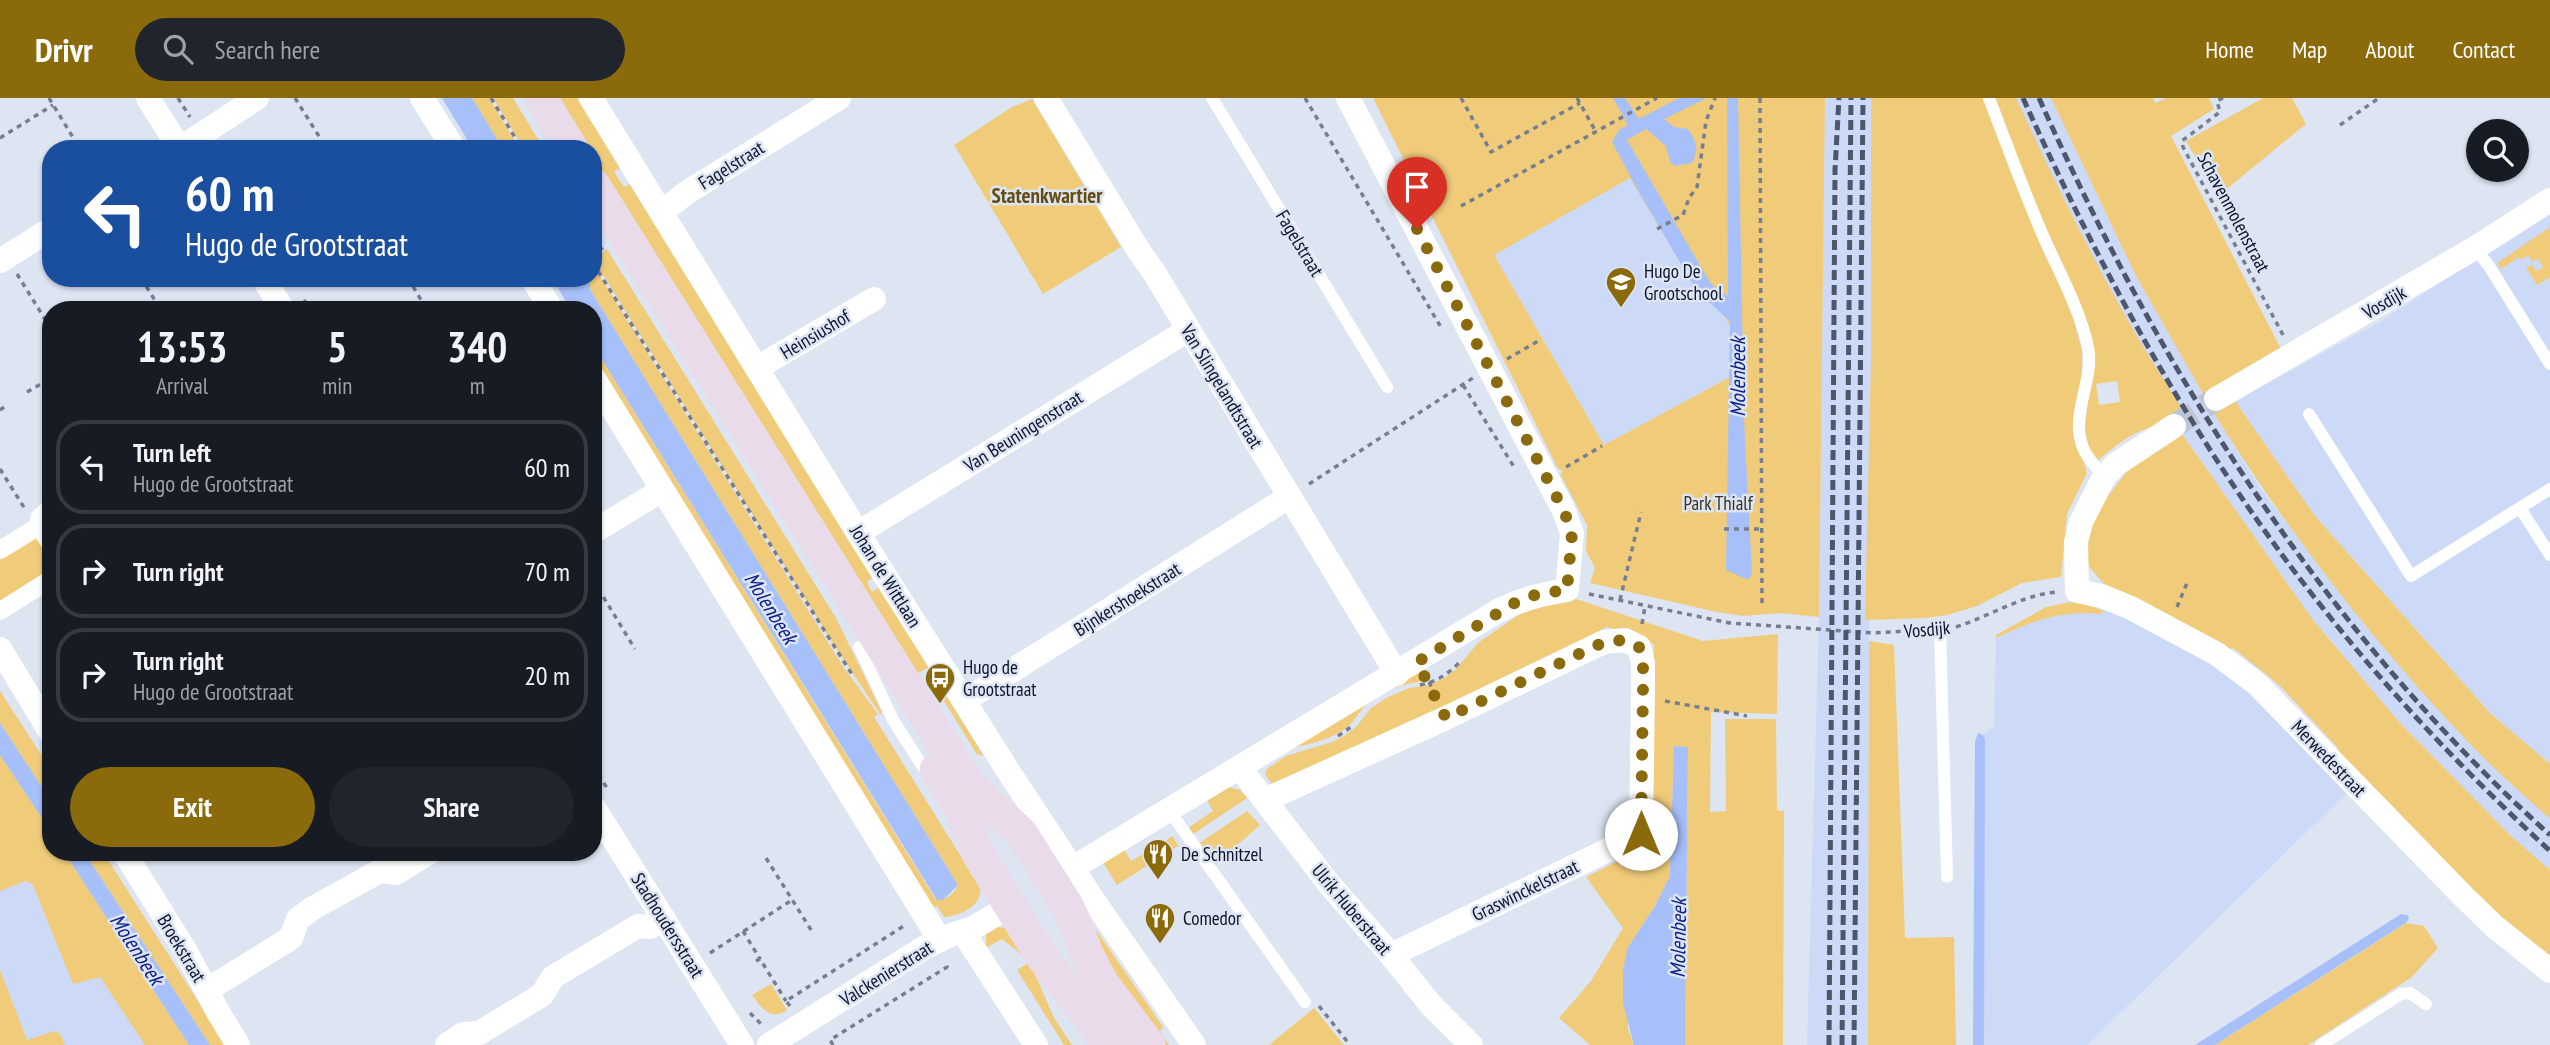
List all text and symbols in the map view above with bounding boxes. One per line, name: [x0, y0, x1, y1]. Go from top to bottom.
search box: [135, 18, 625, 81]
text: Drivr: [35, 28, 93, 71]
icon: search: [159, 30, 197, 68]
text: Search here: [215, 33, 320, 66]
text: Home: [2205, 34, 2254, 65]
text: Map: [2292, 34, 2327, 65]
text: About: [2365, 34, 2414, 65]
text: Contact: [2452, 34, 2515, 65]
map controls: [2466, 119, 2529, 182]
button: search: [2466, 119, 2529, 182]
street label: Fagelstraat: [694, 135, 769, 195]
street label: Schavenmolenstraat: [2192, 148, 2276, 277]
pin: [1387, 157, 1447, 229]
text: 60 m: [185, 161, 274, 225]
icon: left: [70, 168, 161, 259]
icon: arrive: [1398, 168, 1436, 206]
district label: Statenkwartier: [991, 182, 1103, 209]
street label: Fagelstraat: [1271, 205, 1330, 281]
text: Hugo de Grootstraat: [185, 223, 408, 265]
place label: Hugo De Grootschool: [1644, 259, 1723, 305]
school or university icon: Hugo De Grootschool: [1604, 265, 1638, 309]
street label: Vosdijk: [2357, 280, 2411, 324]
street label: Heinsiushof: [776, 303, 855, 364]
text: 13:53: [137, 319, 228, 374]
text: 5: [327, 319, 347, 374]
text: 340: [447, 319, 507, 374]
street label: Van Slingelandtstraat: [1175, 319, 1269, 453]
water label: Molenbeek: [1724, 334, 1751, 417]
text: Arrival: [156, 371, 208, 400]
text: min: [322, 371, 352, 400]
text: m: [470, 371, 485, 400]
street label: Van Beuningenstraat: [958, 385, 1087, 478]
text: Turn left: [133, 436, 211, 469]
icon: left: [74, 448, 112, 486]
text: 60 m: [524, 451, 570, 484]
text: Hugo de Grootstraat: [133, 469, 293, 498]
park label: Park Thialf: [1683, 491, 1754, 515]
street label: Johan de Wittlaan: [844, 520, 927, 632]
icon: right: [74, 552, 112, 590]
text: Turn right: [133, 555, 224, 588]
text: 70 m: [524, 555, 570, 588]
street label: Bijnkershoekstraat: [1069, 556, 1185, 641]
water label: Molenbeek: [738, 567, 805, 651]
street label: Vosdijk: [1902, 615, 1952, 643]
text: Turn right: [133, 644, 224, 677]
place label: Hugo de Grootstraat: [963, 655, 1037, 701]
icon: right: [74, 656, 112, 694]
text: 20 m: [524, 659, 570, 692]
bus stop icon: Hugo de Grootstraat: [923, 661, 957, 705]
text: Hugo de Grootstraat: [133, 677, 293, 706]
street label: Merwedestraat: [2287, 715, 2372, 802]
button: Exit: [70, 767, 315, 847]
button: Share: [329, 767, 574, 847]
position arrow: [1604, 797, 1678, 871]
restaurant icon: De Schnitzel: [1141, 837, 1175, 881]
place label: De Schnitzel: [1181, 842, 1263, 866]
street label: Graswinckelstraat: [1468, 854, 1583, 926]
street label: Ulrik Huberstraat: [1307, 859, 1398, 960]
street label: Stadhoudersstraat: [626, 868, 710, 982]
water label: Molenbeek: [1664, 895, 1692, 978]
restaurant icon: Comedor: [1143, 901, 1177, 945]
place label: Comedor: [1183, 906, 1242, 930]
water label: Molenbeek: [104, 908, 172, 992]
street label: Broekstraat: [152, 910, 212, 987]
street label: Valckenierstraat: [834, 935, 937, 1011]

